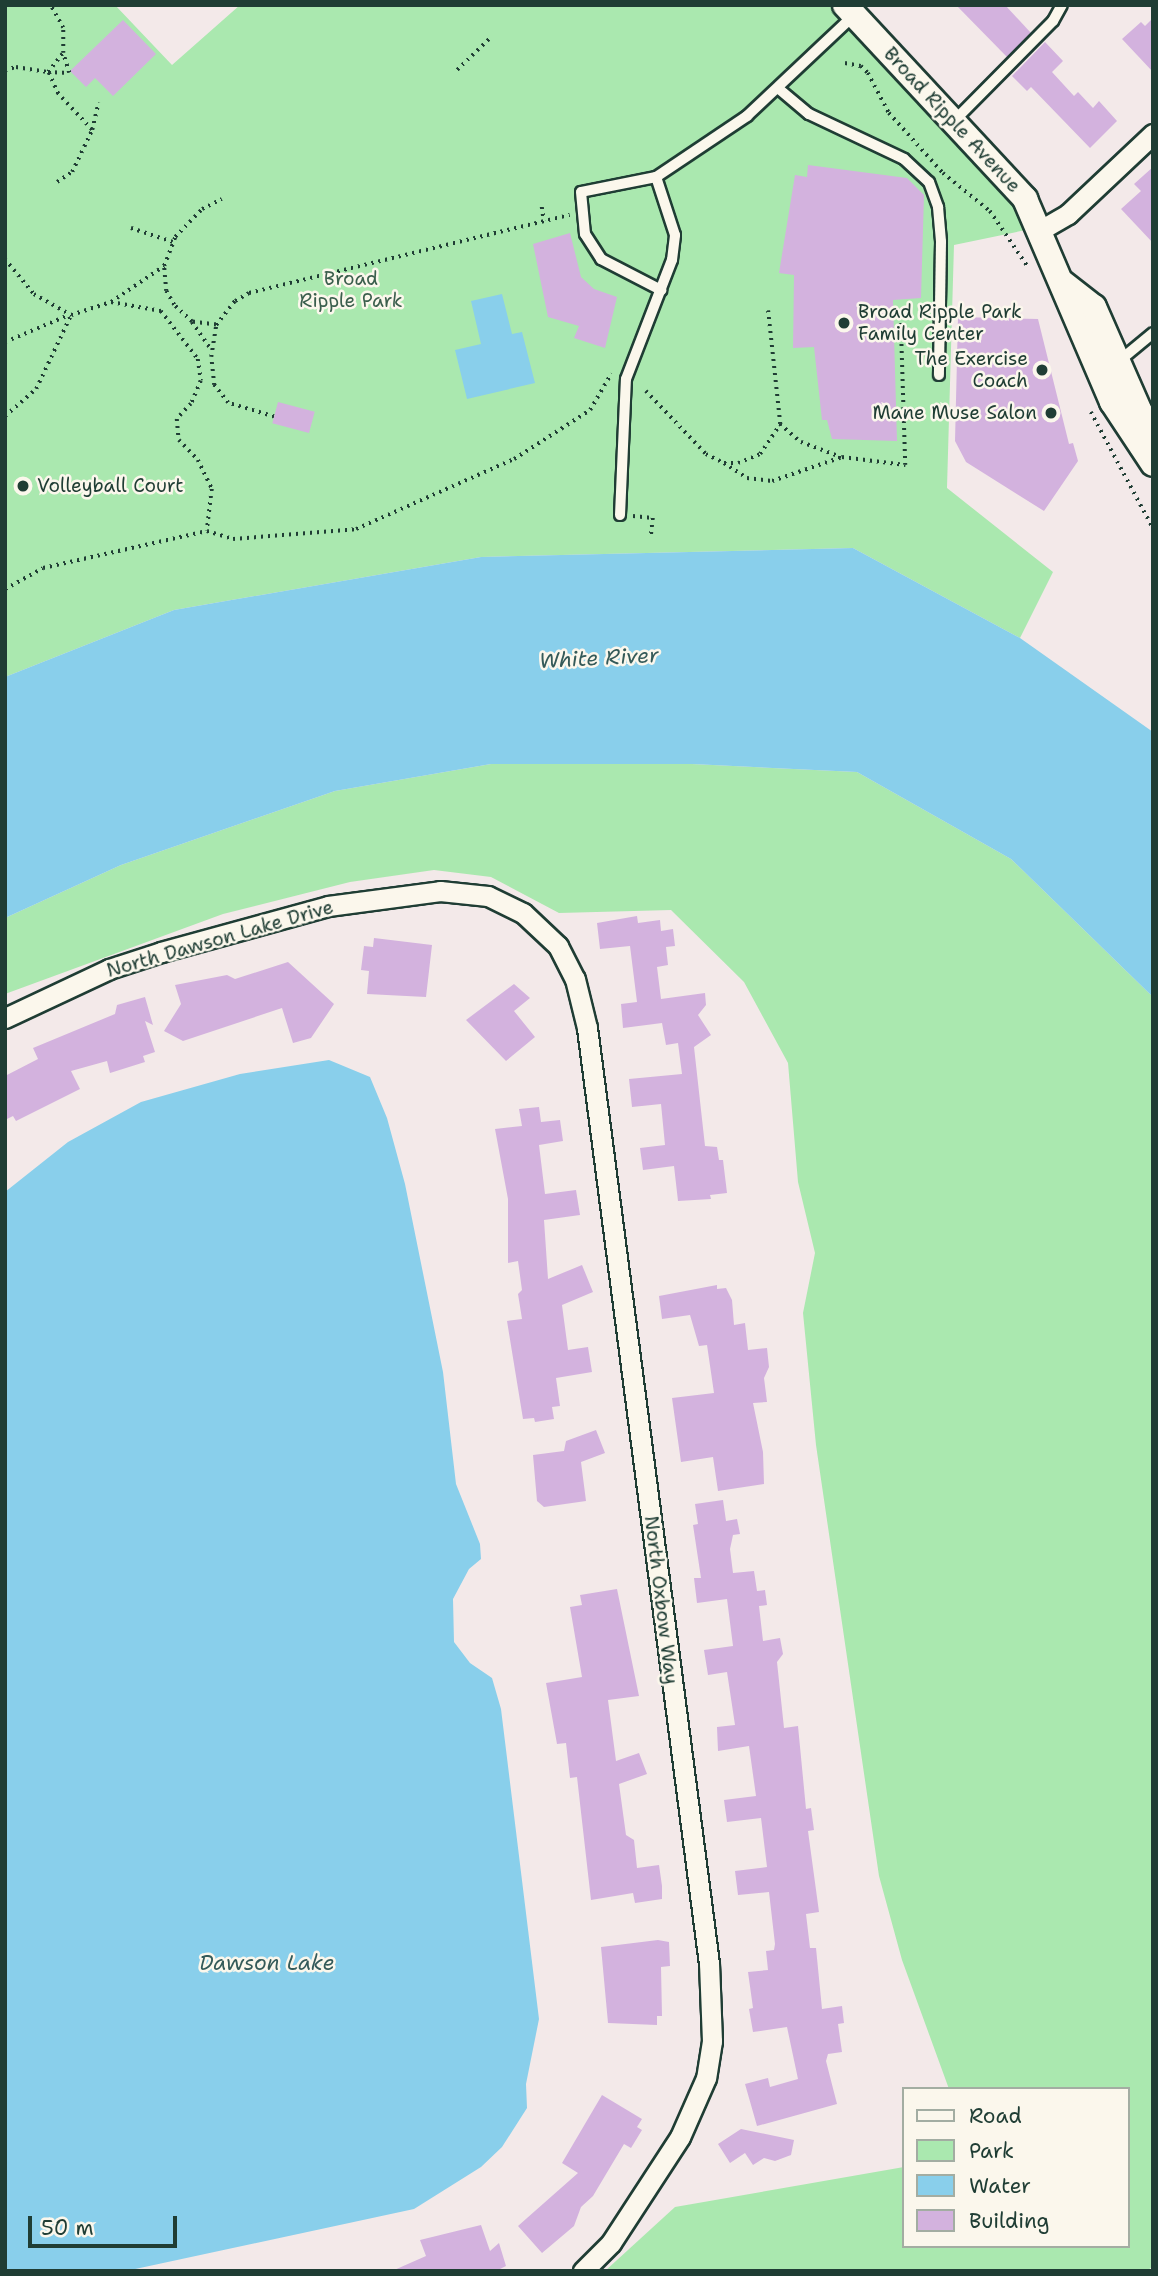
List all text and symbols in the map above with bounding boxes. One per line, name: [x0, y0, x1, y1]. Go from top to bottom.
street label: Broad Ripple Avenue: [879, 43, 1025, 197]
park label: Broad Ripple Park: [299, 268, 403, 312]
place label: Broad Ripple Park Family Center: [858, 301, 1022, 345]
marker: Broad Ripple Park Family Center: [836, 315, 852, 331]
place label: The Exercise Coach: [915, 348, 1028, 392]
marker: The Exercise Coach: [1034, 362, 1050, 378]
place label: Mane Muse Salon: [872, 402, 1037, 424]
marker: Mane Muse Salon: [1043, 405, 1059, 421]
place label: Volleyball Court: [37, 475, 184, 497]
marker: Volleyball Court: [15, 478, 31, 494]
water label: White River: [539, 642, 659, 674]
street label: North Dawson Lake Drive: [104, 896, 336, 982]
street label: North Oxbow Way: [639, 1514, 683, 1686]
water label: Dawson Lake: [199, 1950, 335, 1976]
legend: [902, 2087, 1130, 2248]
text: Road: [969, 2102, 1022, 2130]
text: Park: [969, 2137, 1014, 2165]
text: Water: [969, 2172, 1031, 2200]
scale bar: [32, 2202, 180, 2246]
text: Building: [969, 2207, 1049, 2235]
text: 50 m: [41, 2214, 94, 2242]

